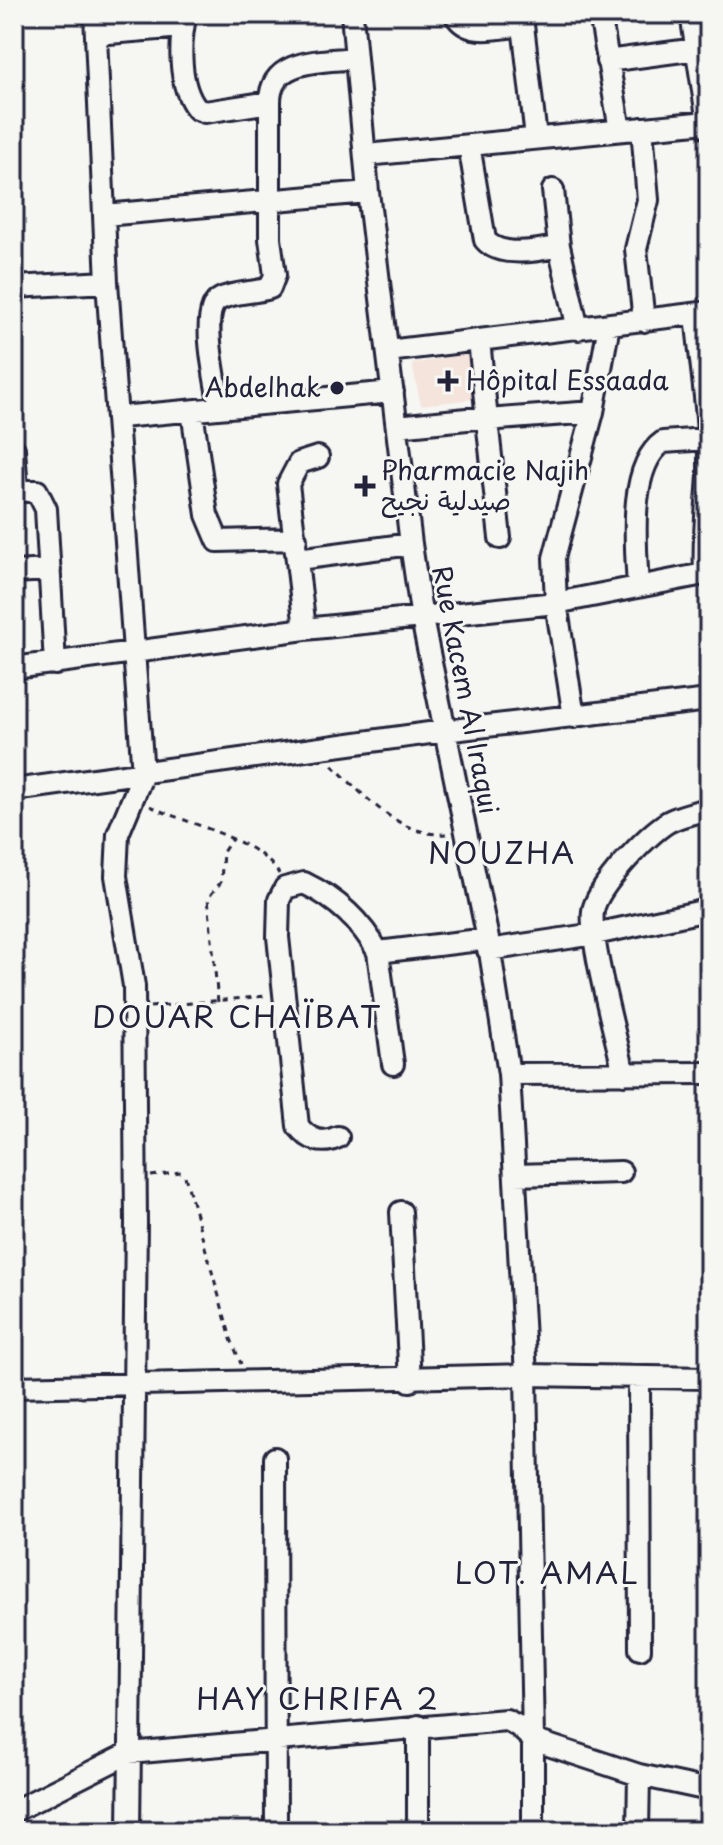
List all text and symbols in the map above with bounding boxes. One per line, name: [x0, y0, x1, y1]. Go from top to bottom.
place label: Hôpital Essaada: [466, 360, 669, 399]
place label: Abdelhak: [205, 367, 321, 406]
marker: Hôpital Essaada: [437, 370, 459, 392]
marker: Abdelhak: [328, 379, 346, 397]
place label: Pharmacie Najih صيدلية نجيح: [381, 450, 589, 519]
marker: Pharmacie Najih صيدلية نجيح: [356, 477, 374, 495]
street label: Rue Kacem Al Iraqui: [423, 562, 510, 817]
district label: NOUZHA: [428, 829, 576, 874]
district label: DOUAR CHAÏBAT: [92, 993, 382, 1038]
district label: LOT. AMAL: [454, 1549, 640, 1594]
district label: HAY CHRIFA 2: [196, 1675, 440, 1720]

